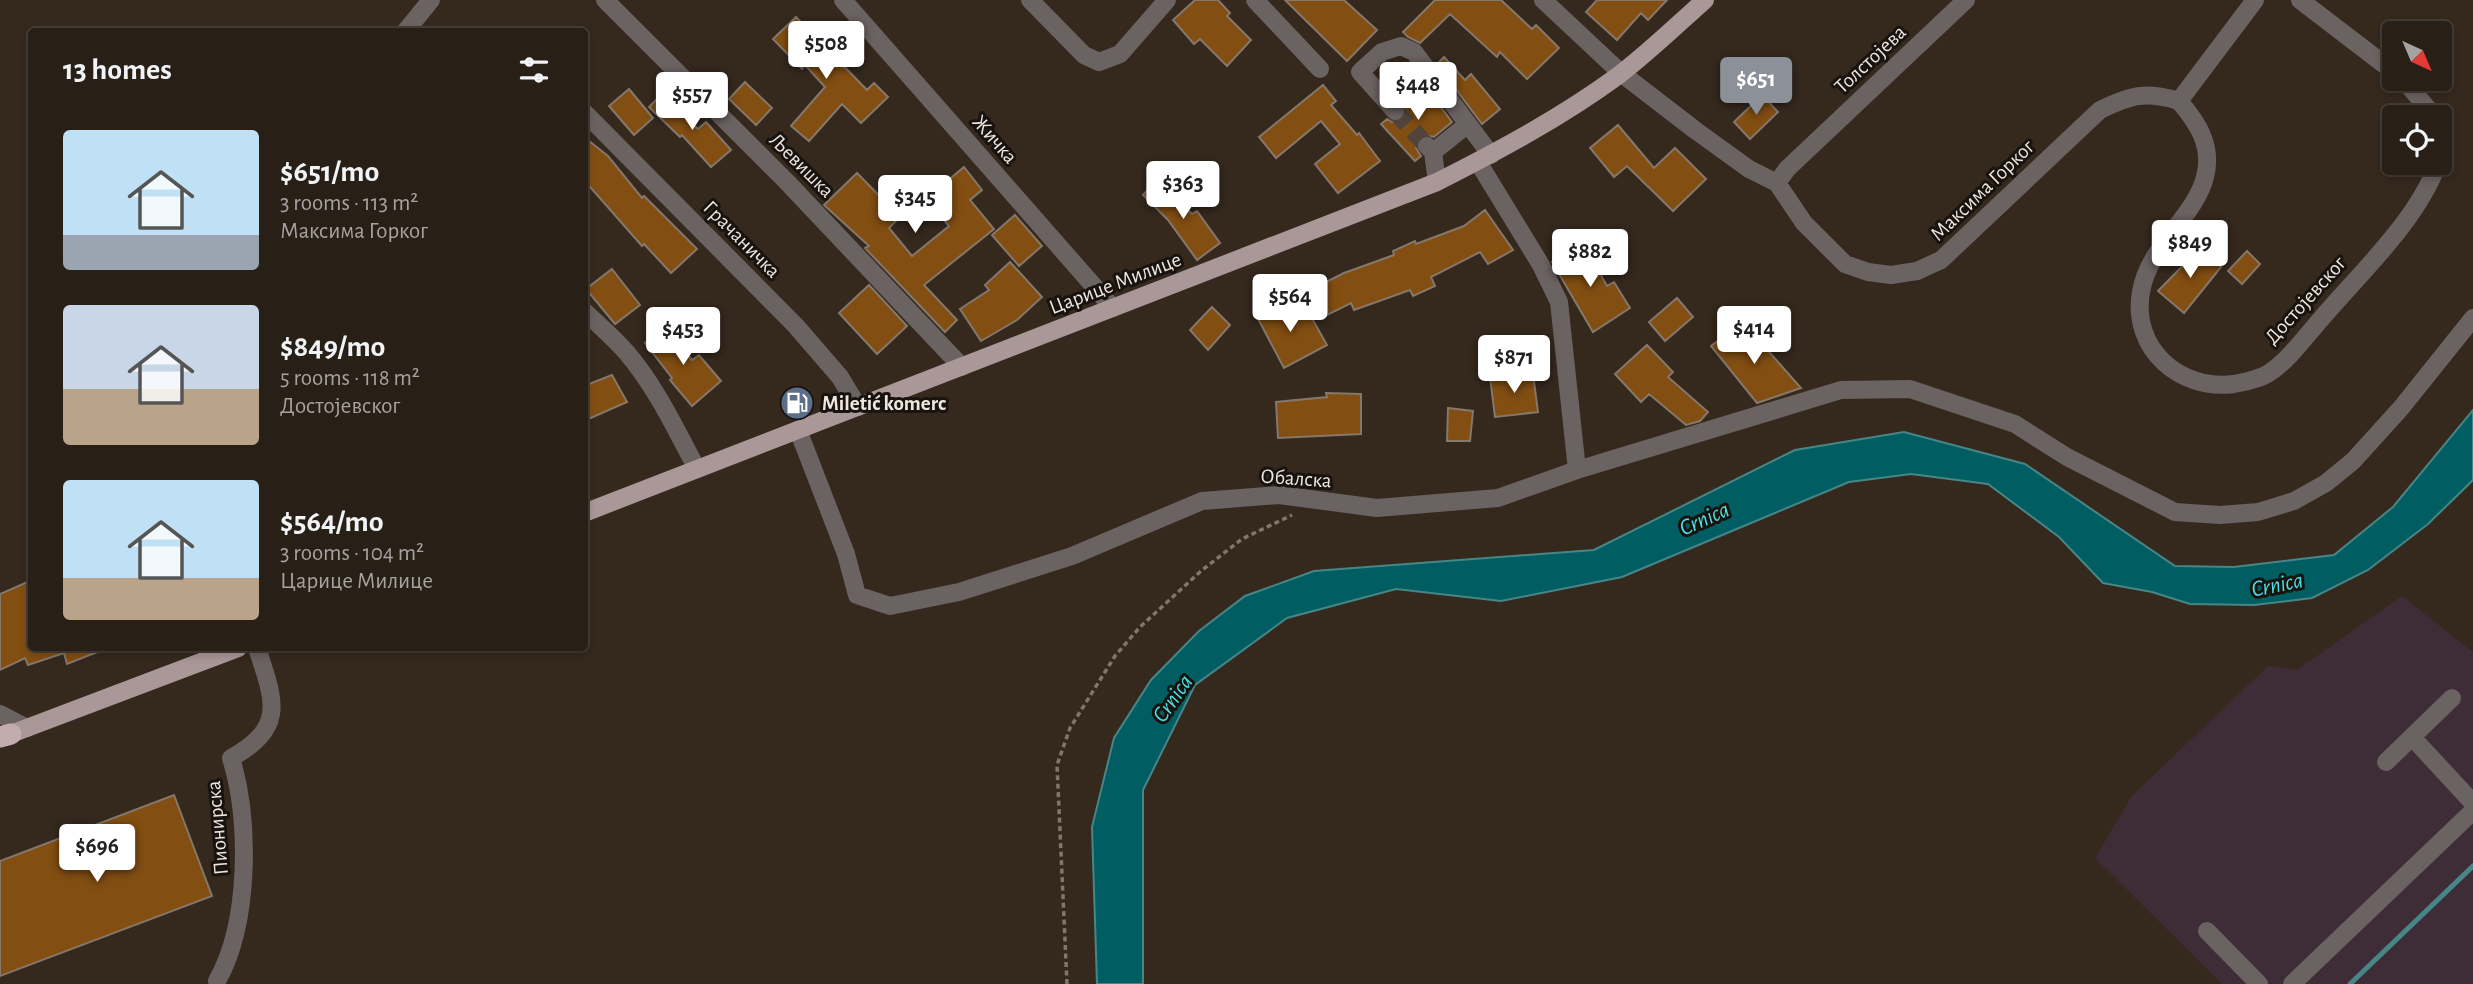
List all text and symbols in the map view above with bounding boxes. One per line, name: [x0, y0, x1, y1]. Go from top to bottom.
street label: Толстојева: [1831, 21, 1910, 97]
north arrow: [2382, 21, 2452, 91]
map controls: [2382, 21, 2452, 175]
pin: $508: [785, 22, 867, 81]
text: $508: [804, 32, 848, 55]
icon: filters: [515, 51, 553, 89]
text: 13 homes: [63, 55, 172, 85]
pin: $651: [1715, 58, 1797, 117]
pin: $448: [1377, 62, 1459, 122]
text: $651: [1736, 68, 1776, 91]
pin: $557: [651, 72, 733, 132]
text: $448: [1396, 73, 1440, 96]
text: $557: [672, 83, 712, 106]
button: locate: [2382, 105, 2452, 175]
street label: Жичка: [968, 111, 1021, 168]
street label: Љевишка: [765, 129, 838, 202]
street label: Максима Горког: [1926, 135, 2039, 245]
text: $651/mo: [280, 157, 379, 187]
icon: home: [119, 158, 203, 242]
pin: $363: [1142, 162, 1224, 221]
text: $363: [1162, 172, 1204, 195]
pin: $345: [874, 176, 956, 235]
text: $345: [894, 186, 936, 209]
text: 3 rooms · 113 m²: [280, 192, 418, 215]
street label: Грачаничка: [699, 197, 784, 282]
text: Максима Горког: [280, 220, 428, 243]
pin: $849: [2149, 220, 2231, 280]
pin: $882: [1549, 230, 1631, 289]
text: $849: [2168, 231, 2212, 254]
text: $882: [1568, 240, 1612, 263]
street label: Царице Милице: [1046, 249, 1184, 318]
street label: Достојевског: [2261, 252, 2350, 348]
pin: $564: [1249, 274, 1331, 334]
text: $564: [1269, 285, 1311, 308]
pin: $414: [1713, 306, 1795, 366]
pin: $453: [642, 308, 724, 367]
text: $414: [1733, 317, 1775, 340]
text: $453: [662, 318, 704, 341]
text: $849/mo: [280, 332, 385, 362]
icon: home: [119, 333, 203, 417]
pin: $871: [1473, 336, 1555, 395]
text: $871: [1494, 346, 1534, 369]
text: 5 rooms · 118 m²: [280, 367, 420, 390]
fuel station icon: Miletić komerc: [778, 384, 816, 422]
place label: Miletić komerc: [822, 393, 946, 414]
text: Достојевског: [280, 395, 400, 418]
street label: Обалска: [1260, 466, 1333, 491]
water label: Crnica: [1676, 498, 1733, 540]
text: $564/mo: [280, 507, 384, 537]
icon: home: [119, 508, 203, 592]
text: 3 rooms · 104 m²: [280, 542, 424, 565]
water label: Crnica: [2250, 569, 2305, 602]
text: Царице Милице: [280, 570, 433, 593]
water label: Crnica: [1149, 671, 1198, 727]
street label: Пионирска: [203, 779, 232, 876]
pin: $696: [56, 824, 138, 884]
text: $696: [75, 835, 119, 858]

